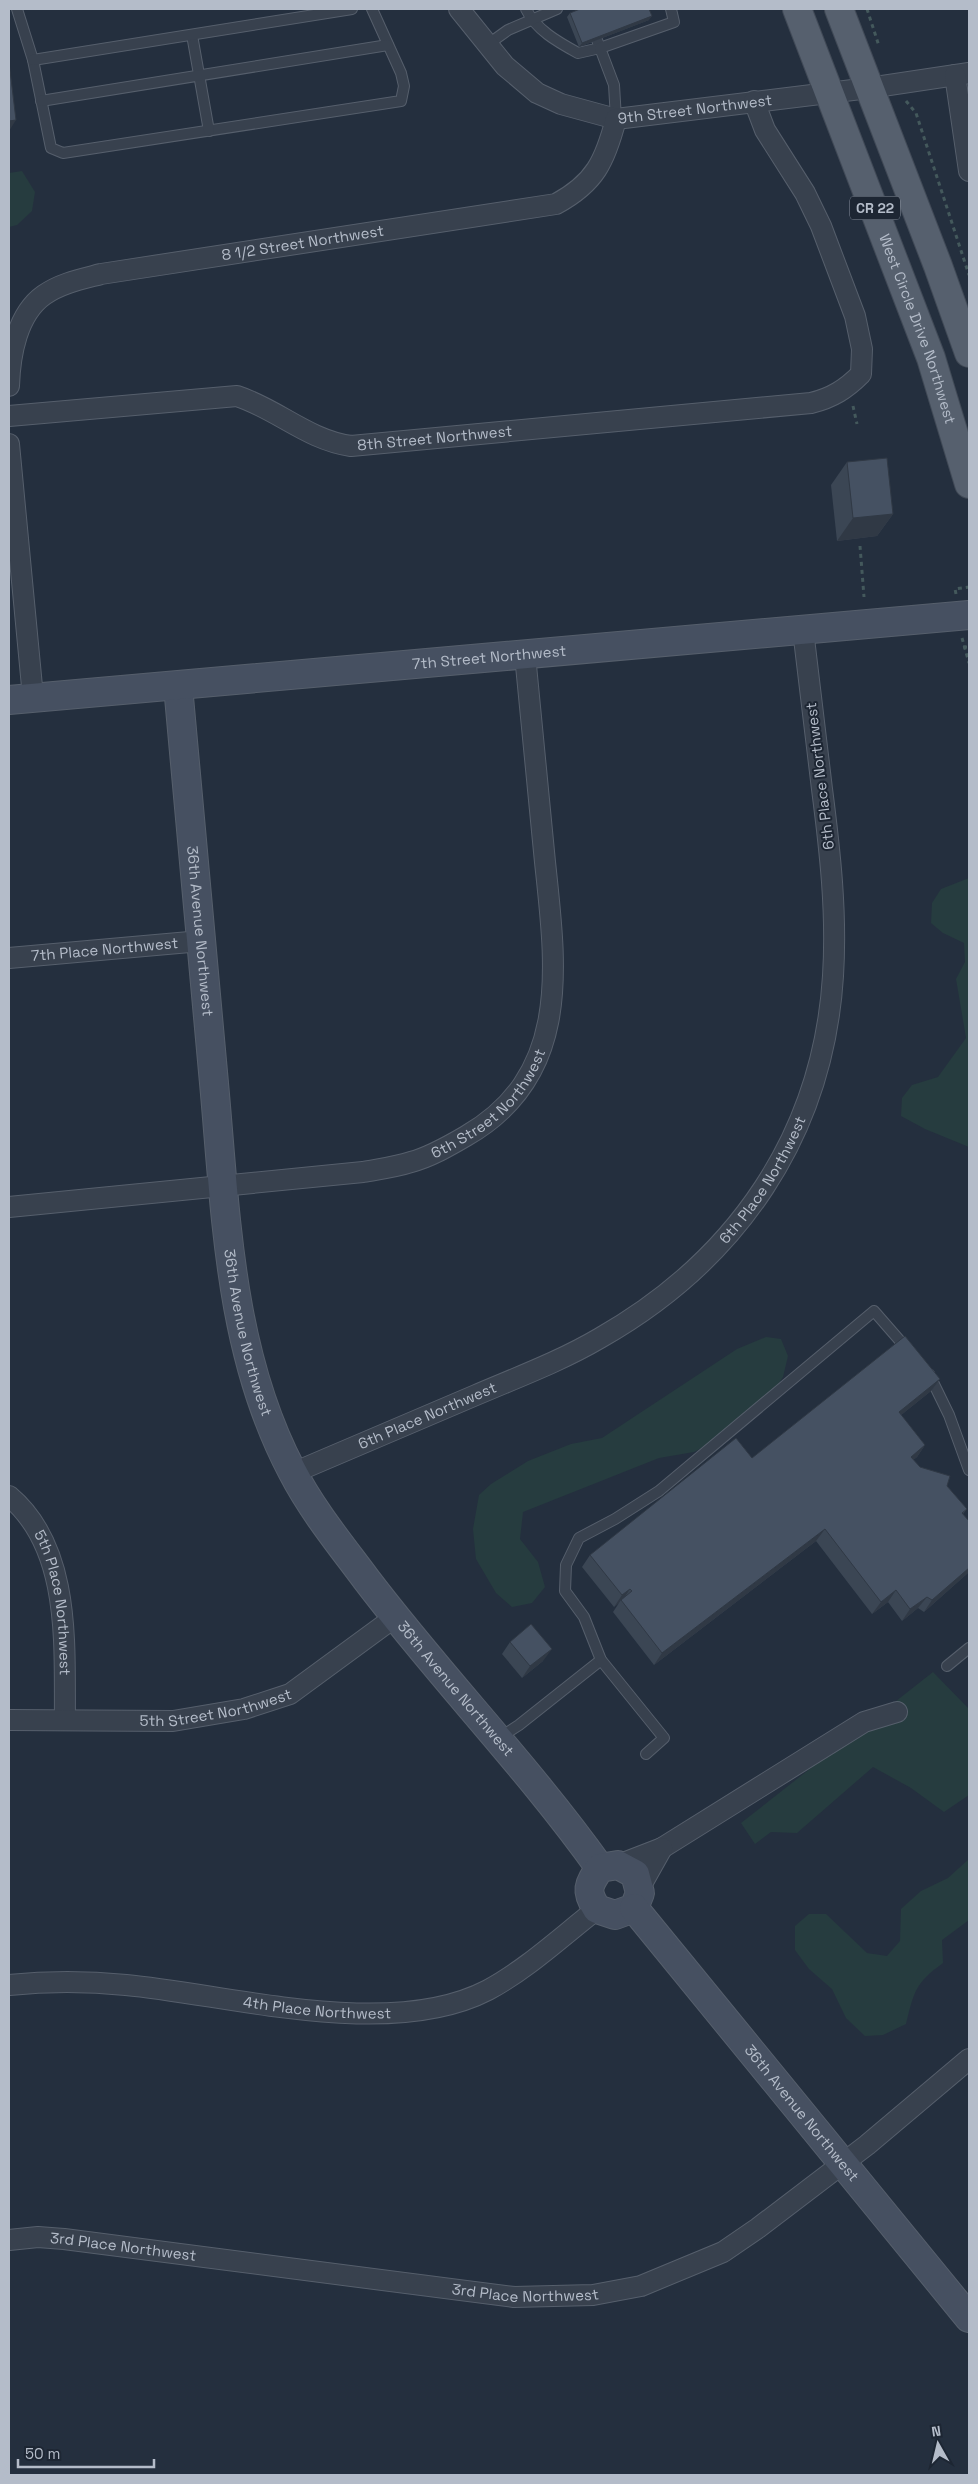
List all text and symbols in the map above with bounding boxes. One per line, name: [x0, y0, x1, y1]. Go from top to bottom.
street label: 9th Street Northwest: [617, 90, 773, 128]
road number: CR 22: [850, 197, 900, 220]
street label: 8 1/2 Street Northwest: [220, 221, 385, 264]
street label: West Circle Drive Northwest: [875, 231, 960, 426]
street label: 8th Street Northwest: [356, 421, 513, 454]
street label: 7th Street Northwest: [411, 641, 567, 673]
street label: 6th Place Northwest: [801, 701, 838, 851]
street label: 36th Avenue Northwest: [183, 845, 218, 1017]
street label: 7th Place Northwest: [30, 933, 179, 965]
street label: 6th Street Northwest: [428, 1046, 549, 1162]
street label: 6th Place Northwest: [715, 1113, 810, 1247]
street label: 36th Avenue Northwest: [220, 1248, 277, 1419]
street label: 6th Place Northwest: [355, 1377, 499, 1453]
street label: 5th Place Northwest: [30, 1526, 75, 1676]
street label: 36th Avenue Northwest: [394, 1617, 518, 1760]
street label: 5th Street Northwest: [139, 1684, 294, 1731]
street label: 4th Place Northwest: [242, 1992, 392, 2023]
street label: 36th Avenue Northwest: [741, 2041, 864, 2185]
street label: 3rd Place Northwest: [50, 2228, 198, 2265]
street label: 3rd Place Northwest: [451, 2279, 600, 2307]
north arrow: [913, 2419, 963, 2469]
text: N: [930, 2422, 942, 2441]
scale bar: [18, 2436, 154, 2468]
text: 50 m: [25, 2444, 60, 2463]

